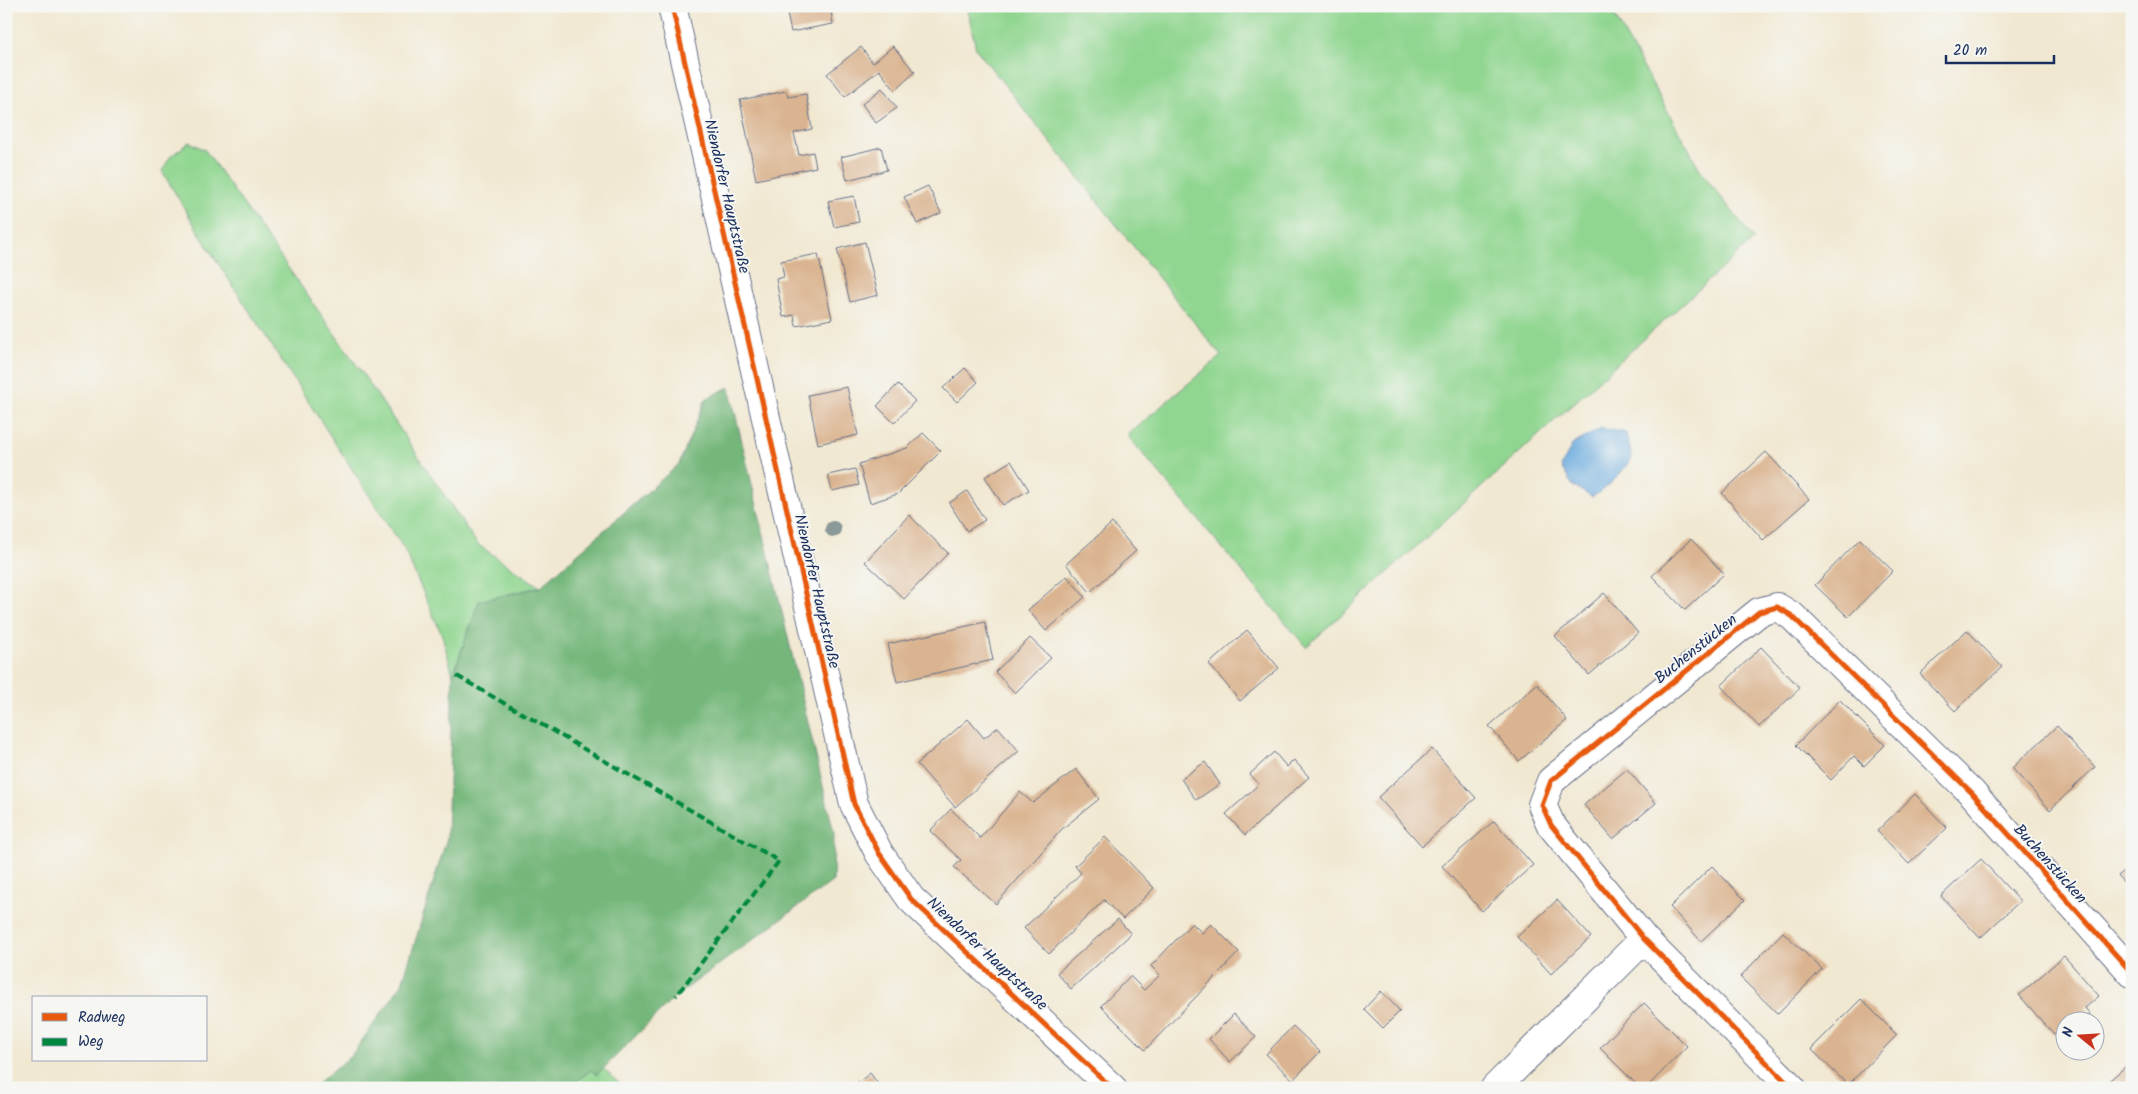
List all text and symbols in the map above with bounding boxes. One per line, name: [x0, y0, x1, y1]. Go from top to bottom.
scale bar: [1946, 32, 2053, 64]
text: 20 m: [1953, 39, 1987, 63]
street label: Niendorfer Hauptstraße: [697, 117, 756, 276]
street label: Niendorfer Hauptstraße: [787, 512, 846, 671]
street label: Buchenstücken: [1649, 608, 1743, 690]
street label: Buchenstücken: [2007, 818, 2093, 910]
street label: Niendorfer Hauptstraße: [921, 891, 1053, 1017]
legend: [32, 996, 208, 1062]
text: Radweg: [78, 1006, 125, 1030]
north arrow: [2056, 1012, 2106, 1062]
text: N: [2057, 1025, 2080, 1040]
text: Weg: [78, 1030, 104, 1054]

